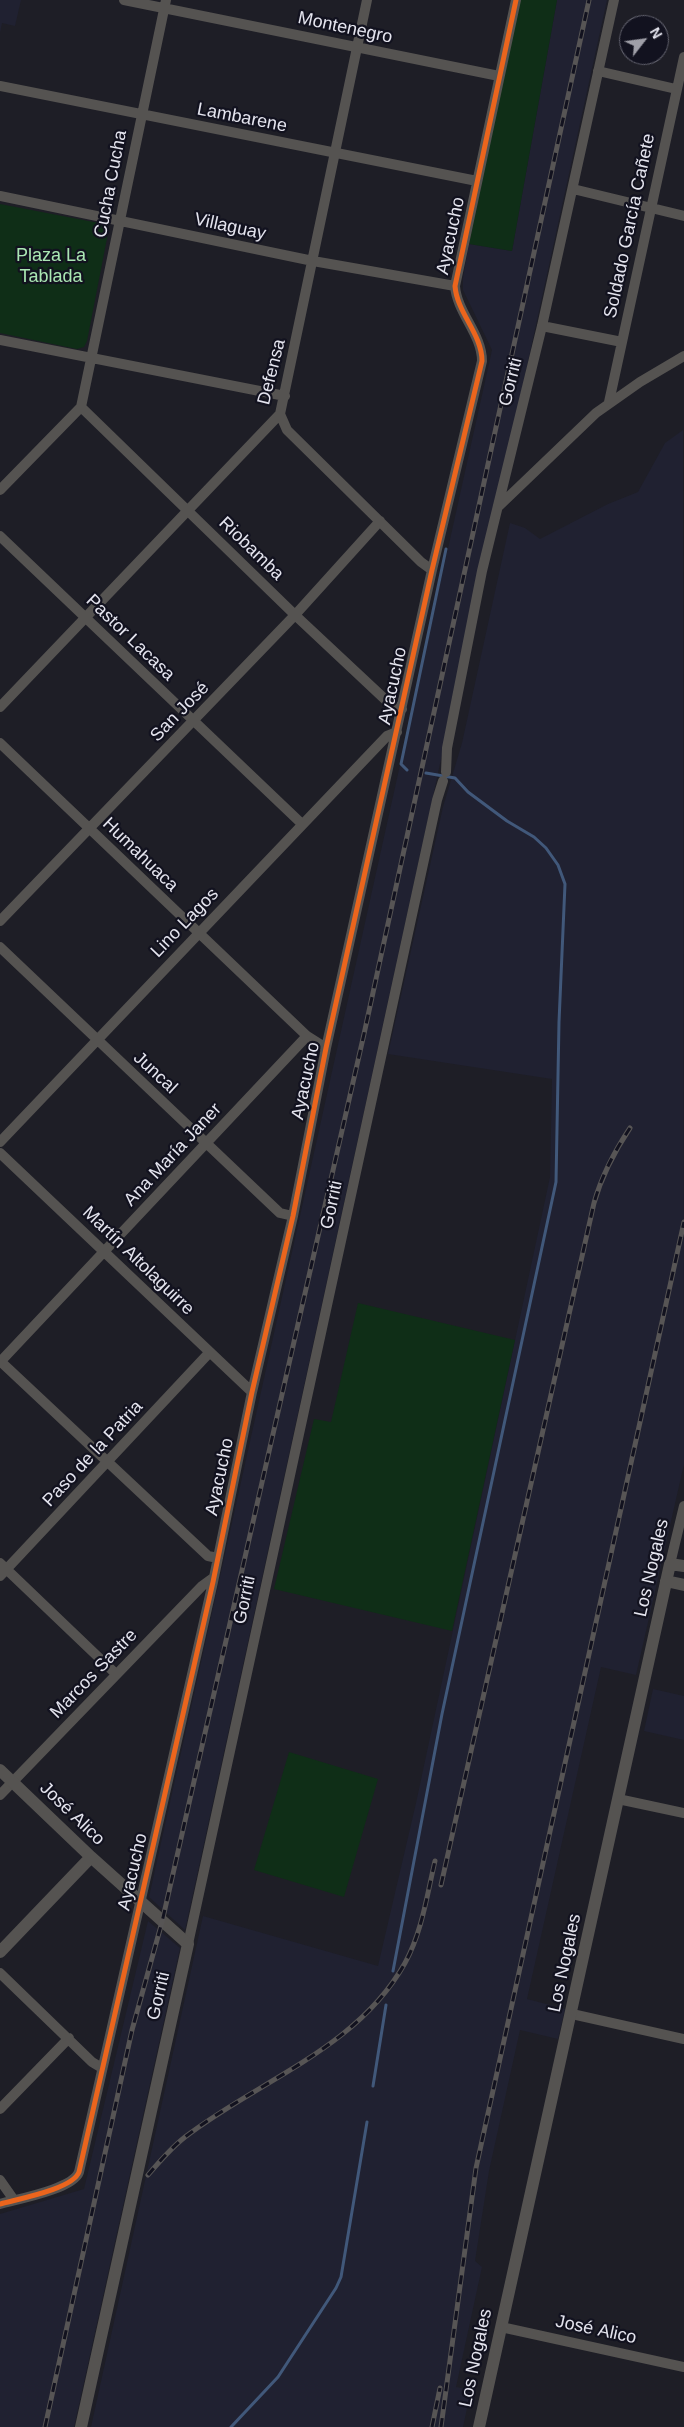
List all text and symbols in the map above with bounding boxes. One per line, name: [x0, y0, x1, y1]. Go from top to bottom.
street label: Montenegro: [296, 7, 394, 49]
north arrow: [619, 15, 669, 65]
text: N: [647, 25, 666, 41]
street label: Lambarene: [195, 99, 289, 137]
street label: Cucha Cucha: [90, 128, 132, 240]
street label: Soldado García Cañete: [600, 132, 660, 320]
street label: Ayacucho: [432, 195, 470, 277]
street label: Villaguay: [192, 209, 268, 245]
park label: Plaza La Tablada: [16, 245, 86, 288]
street label: Defensa: [253, 337, 291, 407]
street label: Gorriti: [495, 356, 527, 408]
street label: Riobamba: [214, 513, 288, 585]
street label: Pastor Lacasa: [81, 590, 179, 686]
street label: Ayacucho: [374, 645, 412, 727]
street label: San José: [146, 678, 214, 746]
street label: Humahuaca: [98, 814, 182, 896]
street label: Lino Lagos: [147, 884, 223, 962]
street label: Ayacucho: [287, 1040, 325, 1122]
street label: Juncal: [129, 1047, 181, 1099]
street label: Ana María Janer: [120, 1099, 226, 1211]
street label: Gorriti: [316, 1179, 348, 1231]
street label: Martín Altolaguirre: [78, 1202, 198, 1320]
street label: Paso de la Patria: [38, 1397, 148, 1511]
street label: Ayacucho: [201, 1436, 239, 1518]
street label: Los Nogales: [630, 1517, 674, 1619]
street label: Gorriti: [229, 1574, 261, 1626]
street label: Marcos Sastre: [46, 1625, 142, 1723]
street label: José Alico: [35, 1778, 109, 1850]
street label: Ayacucho: [114, 1831, 152, 1913]
street label: Los Nogales: [544, 1912, 586, 2014]
street label: Gorriti: [143, 1970, 175, 2022]
street label: Los Nogales: [455, 2307, 497, 2409]
street label: José Alico: [554, 2311, 638, 2349]

